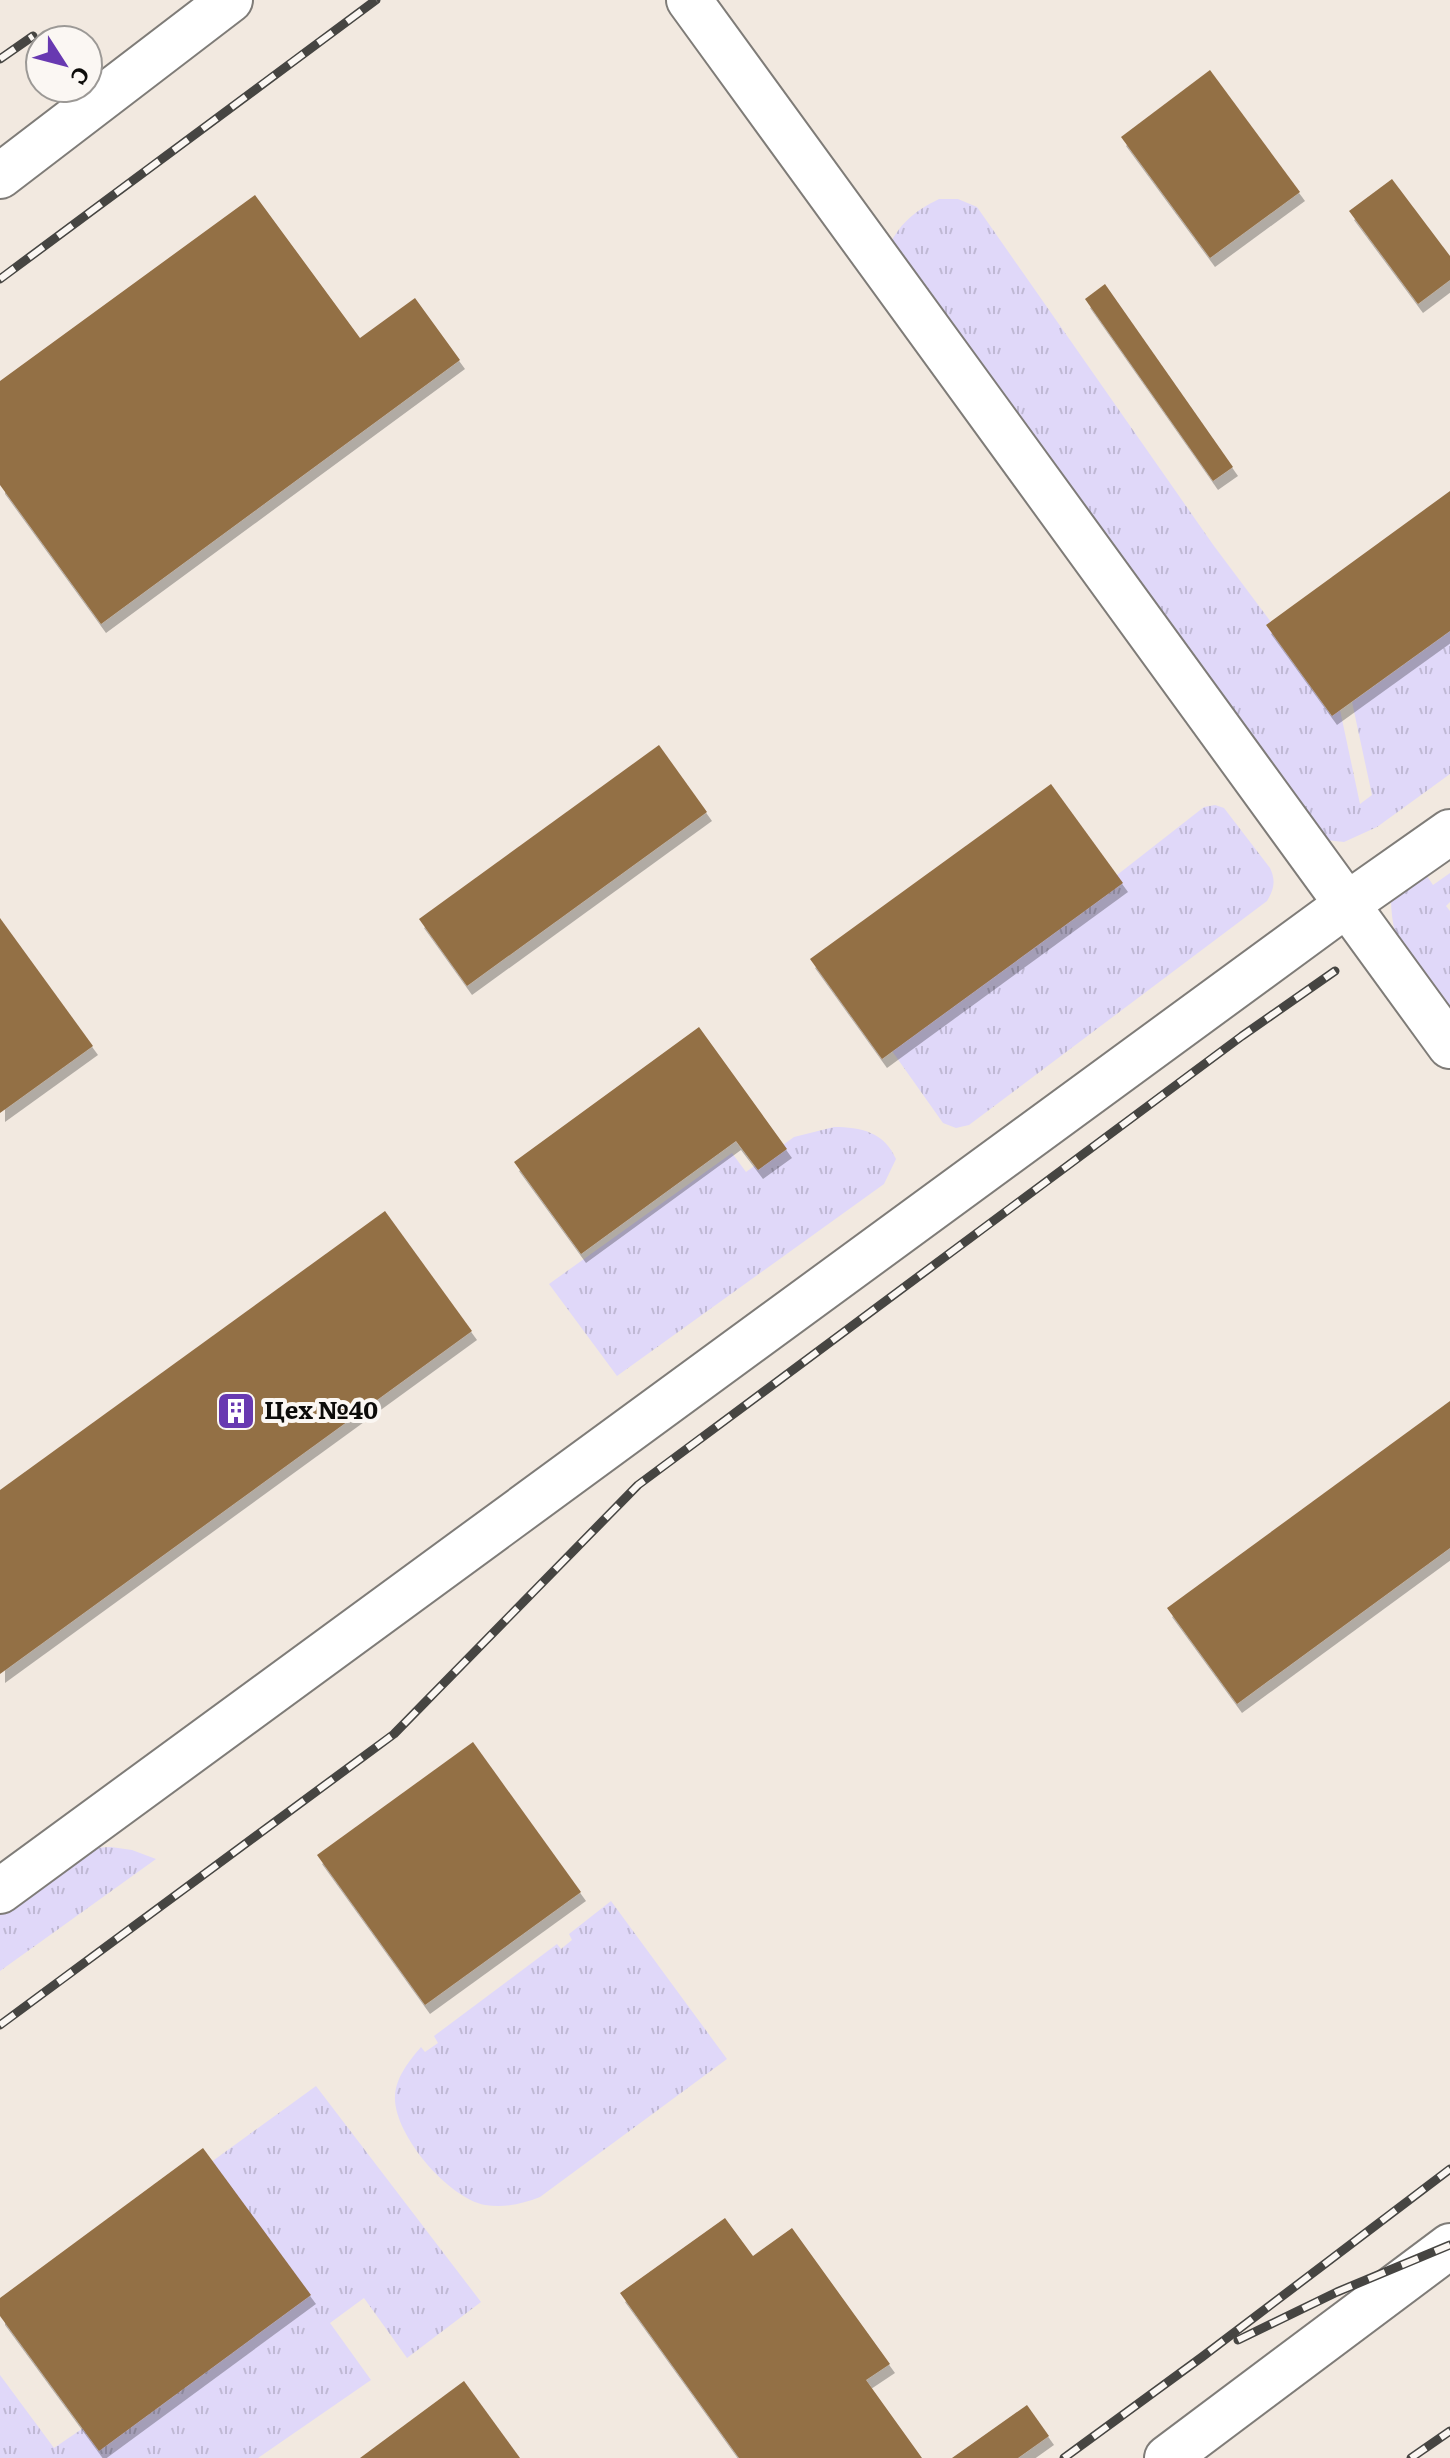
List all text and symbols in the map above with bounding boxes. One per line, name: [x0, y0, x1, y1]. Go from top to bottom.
north arrow: [24, 24, 104, 104]
text: С: [63, 61, 99, 93]
building icon: Цех №40: [215, 1390, 257, 1432]
place label: Цех №40: [264, 1391, 378, 1426]

